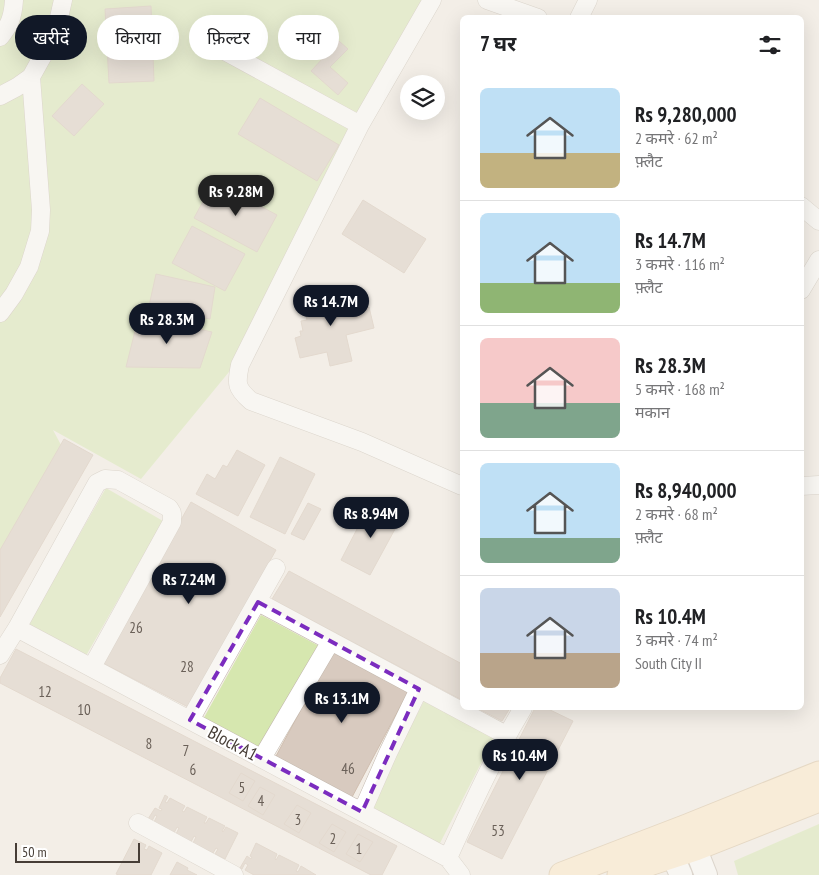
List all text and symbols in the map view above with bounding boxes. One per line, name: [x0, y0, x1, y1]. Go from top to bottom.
chip: खरीदें: [15, 15, 87, 60]
chip: किराया: [97, 15, 179, 60]
chip: फ़िल्टर: [189, 15, 268, 60]
chip: नया: [278, 15, 339, 60]
text: 7 घर: [480, 30, 516, 57]
icon: filters: [756, 31, 784, 59]
map controls: [400, 75, 445, 120]
button: layers: [400, 75, 445, 120]
text: Rs 9,280,000: [635, 101, 737, 128]
icon: home: [520, 108, 580, 168]
text: 2 कमरे · 62 m²: [635, 128, 718, 148]
text: फ़्लैट: [635, 151, 663, 171]
pin: Rs 9.28M: [184, 174, 288, 217]
text: Rs 9.28M: [209, 181, 263, 201]
text: Rs 14.7M: [635, 227, 706, 254]
icon: home: [520, 233, 580, 293]
text: 3 कमरे · 116 m²: [635, 254, 725, 274]
text: फ़्लैट: [635, 277, 663, 297]
pin: Rs 14.7M: [279, 284, 383, 327]
text: Rs 14.7M: [304, 291, 358, 311]
pin: Rs 28.3M: [115, 302, 219, 345]
text: Rs 28.3M: [140, 309, 194, 329]
text: Rs 28.3M: [635, 352, 706, 379]
icon: home: [520, 358, 580, 418]
text: 5 कमरे · 168 m²: [635, 379, 725, 399]
text: मकान: [635, 402, 670, 422]
text: Rs 8,940,000: [635, 477, 737, 504]
icon: home: [520, 483, 580, 543]
pin: Rs 8.94M: [319, 496, 423, 539]
text: Rs 8.94M: [344, 503, 398, 523]
text: 2 कमरे · 68 m²: [635, 504, 718, 524]
text: फ़्लैट: [635, 527, 663, 547]
pin: Rs 7.24M: [137, 562, 241, 605]
text: Rs 7.24M: [163, 569, 215, 589]
text: Rs 10.4M: [635, 603, 706, 630]
icon: home: [520, 608, 580, 668]
house number: 26: [129, 618, 143, 637]
text: 3 कमरे · 74 m²: [635, 630, 718, 650]
text: South City II: [635, 653, 702, 673]
house number: 28: [180, 657, 194, 676]
house number: 12: [38, 682, 52, 701]
pin: Rs 13.1M: [290, 682, 394, 724]
text: Rs 13.1M: [315, 688, 369, 708]
house number: 10: [77, 700, 91, 719]
street label: Block A1: [204, 720, 262, 766]
house number: 8: [146, 734, 152, 753]
pin: Rs 10.4M: [468, 738, 572, 781]
house number: 7: [183, 741, 189, 760]
text: Rs 10.4M: [493, 745, 547, 765]
house number: 46: [341, 759, 355, 778]
house number: 6: [190, 760, 197, 779]
house number: 5: [239, 778, 245, 797]
house number: 4: [258, 791, 265, 810]
house number: 3: [295, 810, 301, 829]
house number: 53: [491, 821, 505, 840]
house number: 2: [330, 829, 336, 848]
house number: 1: [356, 839, 362, 858]
scale bar: [15, 840, 140, 863]
text: 50 m: [22, 843, 47, 861]

